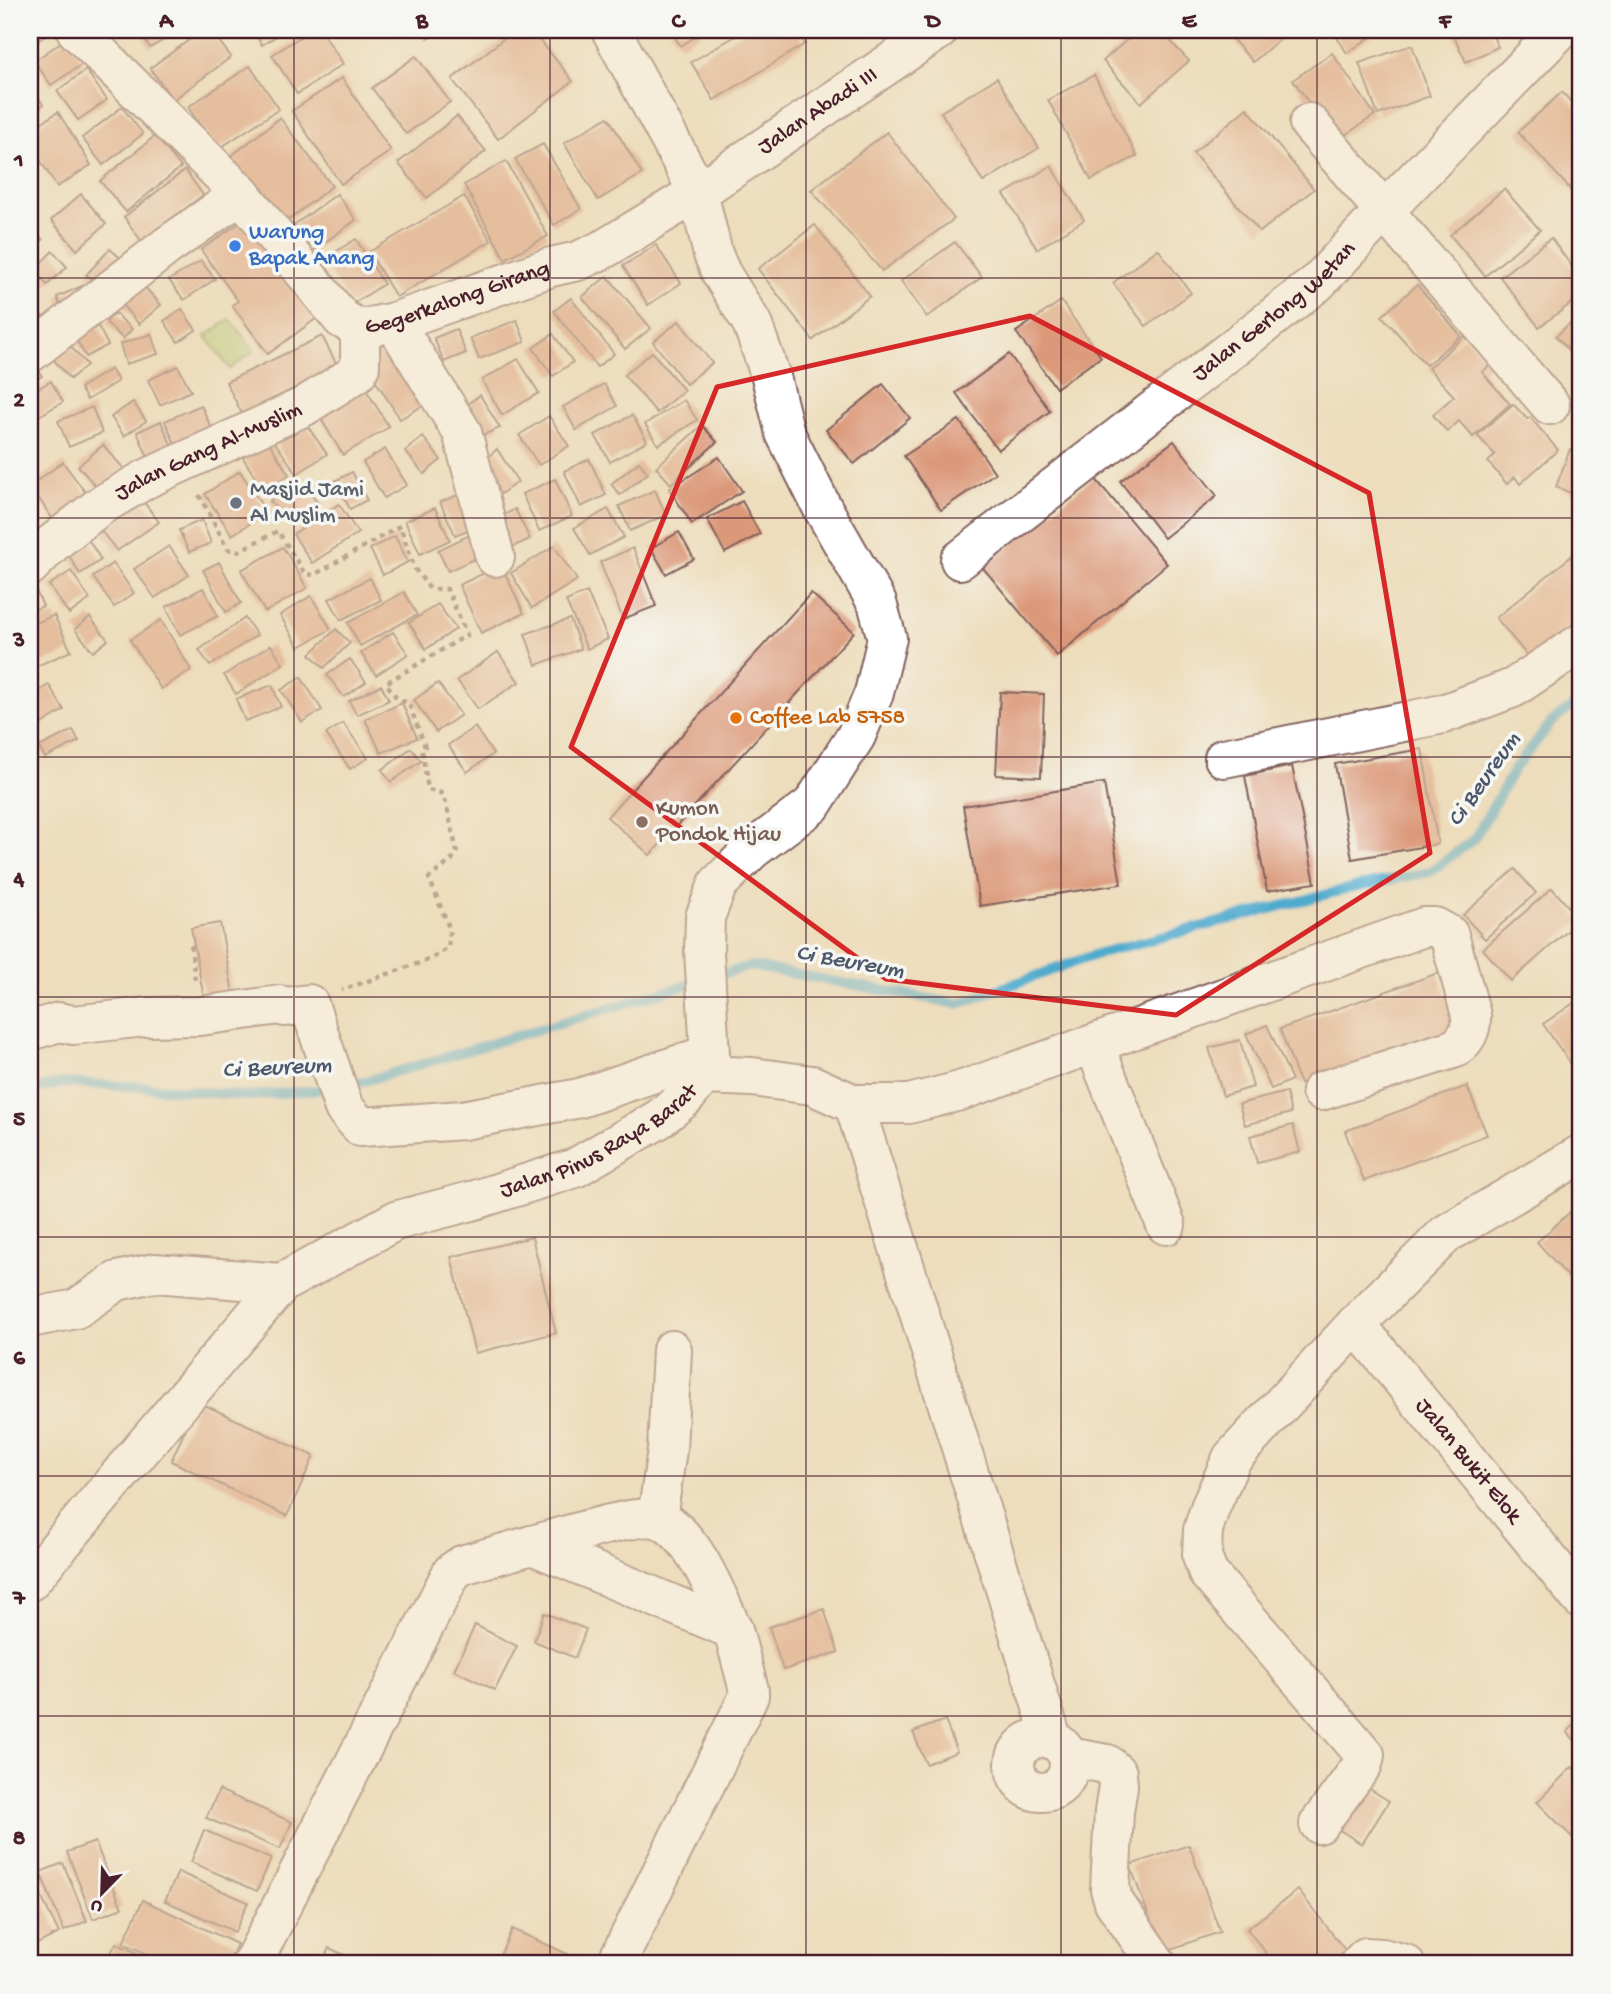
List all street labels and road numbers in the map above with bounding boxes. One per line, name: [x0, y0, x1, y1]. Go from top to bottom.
street label: Jalan Abadi III: [753, 61, 883, 161]
street label: Jalan Gerlong Wetan: [1188, 236, 1362, 388]
street label: Gegerkalong Girang: [362, 255, 553, 341]
street label: Jalan Gang Al-Muslim: [110, 396, 306, 508]
street label: Jalan Pinus Raya Barat: [497, 1078, 705, 1205]
street label: Jalan Bukit Elok: [1409, 1393, 1529, 1531]

